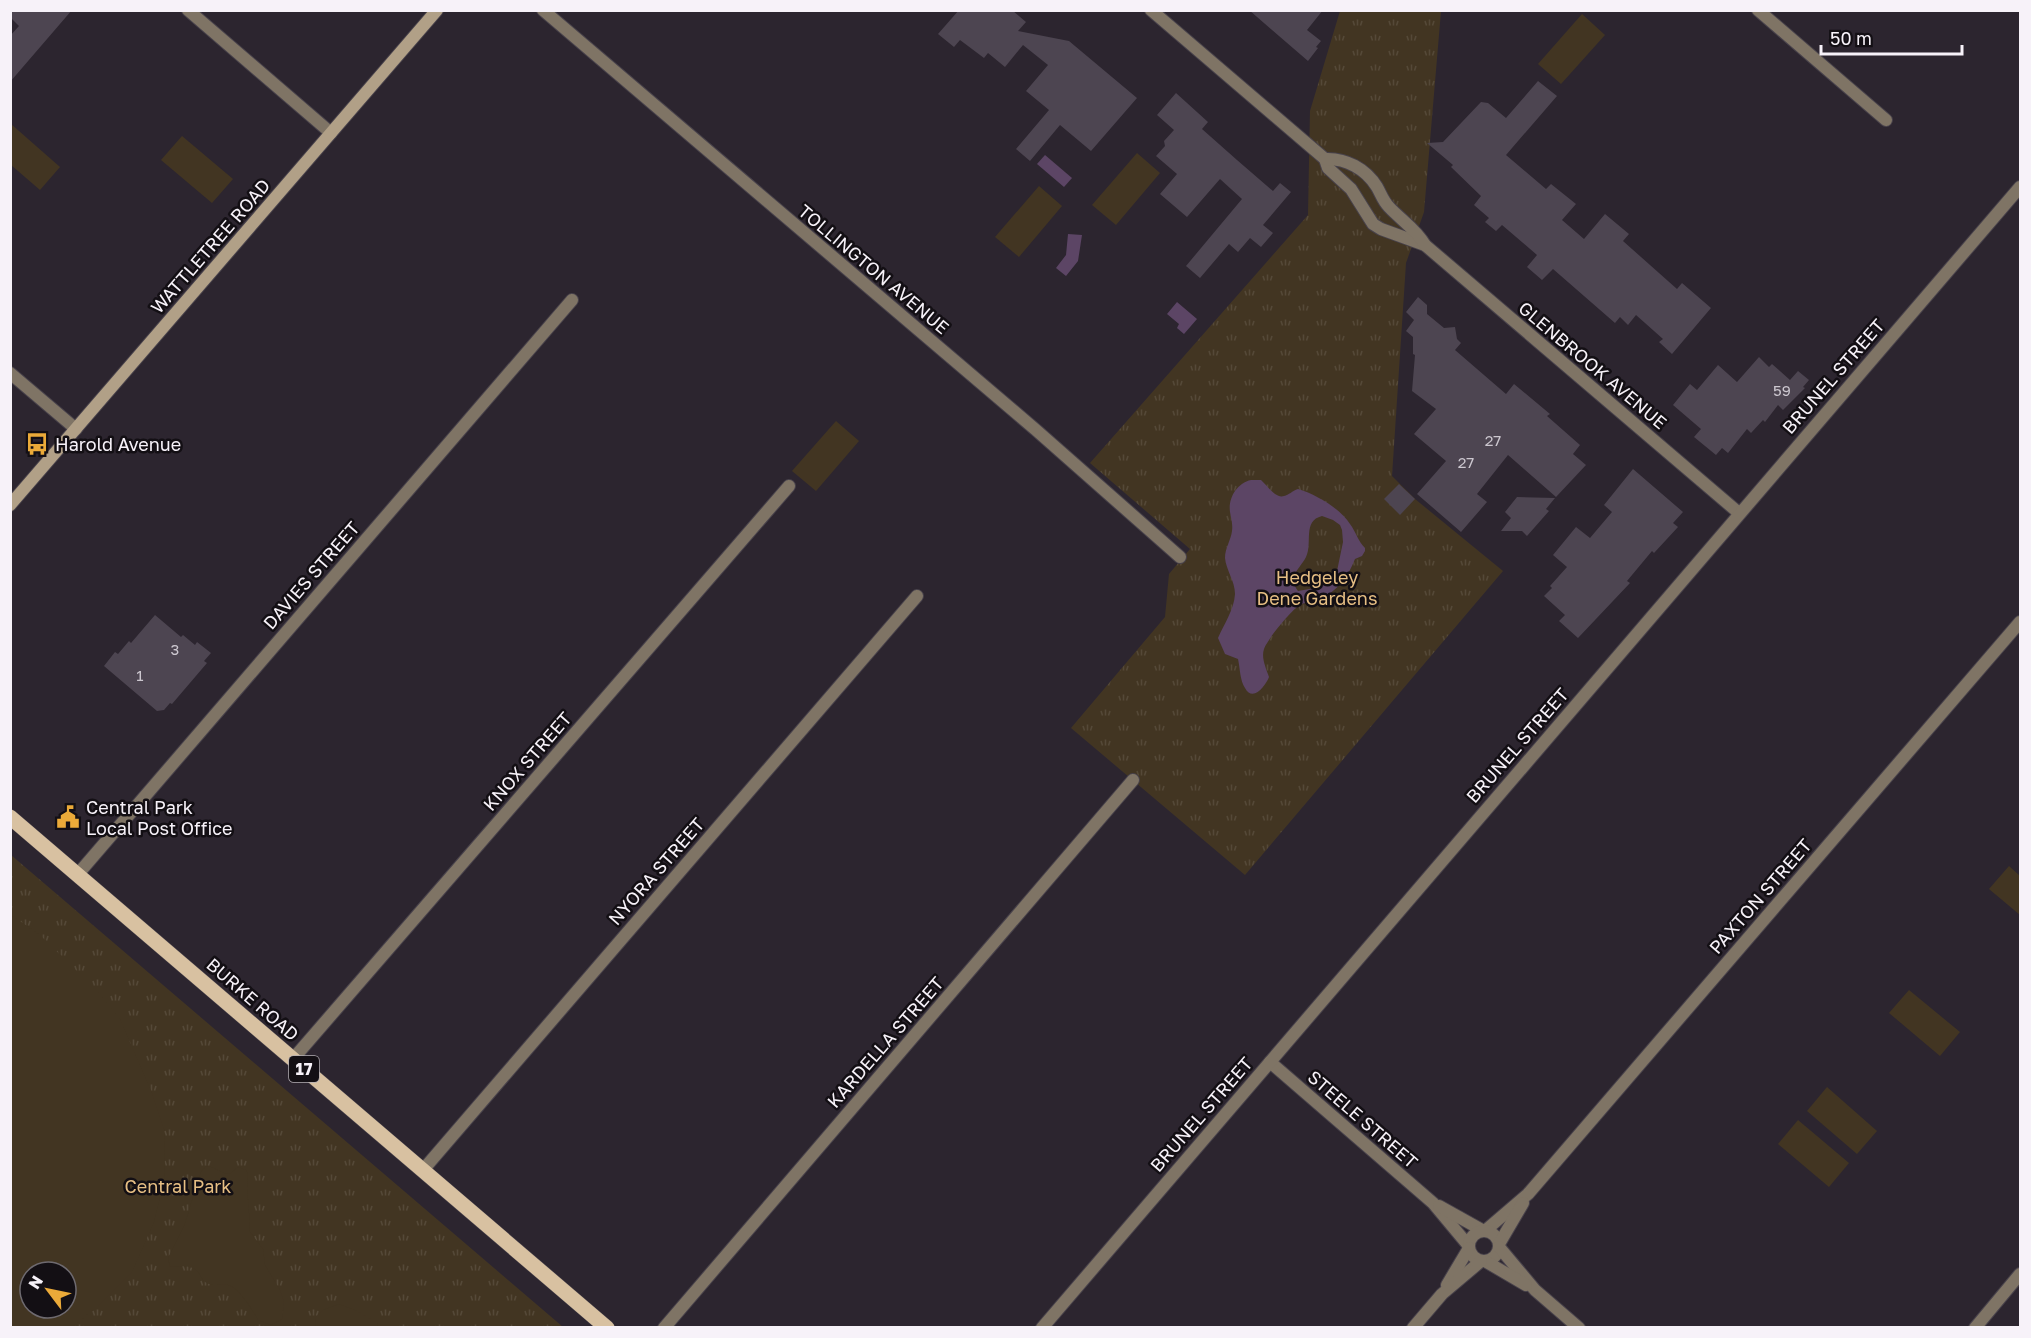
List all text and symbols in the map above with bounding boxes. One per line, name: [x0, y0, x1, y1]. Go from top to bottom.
scale bar: [1821, 18, 1962, 56]
text: 50 m: [1830, 27, 1872, 49]
street label: WATTLETREE ROAD: [146, 174, 274, 318]
street label: TOLLINGTON AVENUE: [794, 200, 954, 338]
street label: GLENBROOK AVENUE: [1514, 297, 1672, 433]
street label: BRUNEL STREET: [1777, 314, 1889, 438]
house number: 59: [1773, 381, 1791, 399]
bus stop icon: Harold Avenue: [24, 431, 50, 457]
house number: 27: [1485, 431, 1501, 449]
place label: Harold Avenue: [55, 433, 181, 455]
house number: 27: [1458, 453, 1474, 471]
street label: DAVIES STREET: [258, 517, 364, 633]
park label: Hedgeley Dene Gardens: [1257, 566, 1377, 609]
house number: 3: [171, 640, 179, 658]
house number: 1: [136, 666, 144, 684]
street label: BRUNEL STREET: [1461, 683, 1573, 807]
street label: KNOX STREET: [478, 707, 576, 815]
place label: Central Park Local Post Office: [86, 796, 232, 839]
public building icon: Central Park Local Post Office: [55, 804, 81, 830]
street label: NYORA STREET: [603, 813, 709, 929]
street label: PAXTON STREET: [1704, 834, 1816, 958]
street label: BURKE ROAD: [202, 953, 304, 1045]
street label: KARDELLA STREET: [822, 972, 948, 1112]
street label: BRUNEL STREET: [1145, 1052, 1257, 1176]
road number: 17: [289, 1056, 319, 1082]
street label: STEELE STREET: [1304, 1065, 1422, 1173]
park label: Central Park: [124, 1175, 232, 1197]
north arrow: [18, 1260, 78, 1320]
text: N: [24, 1272, 47, 1293]

